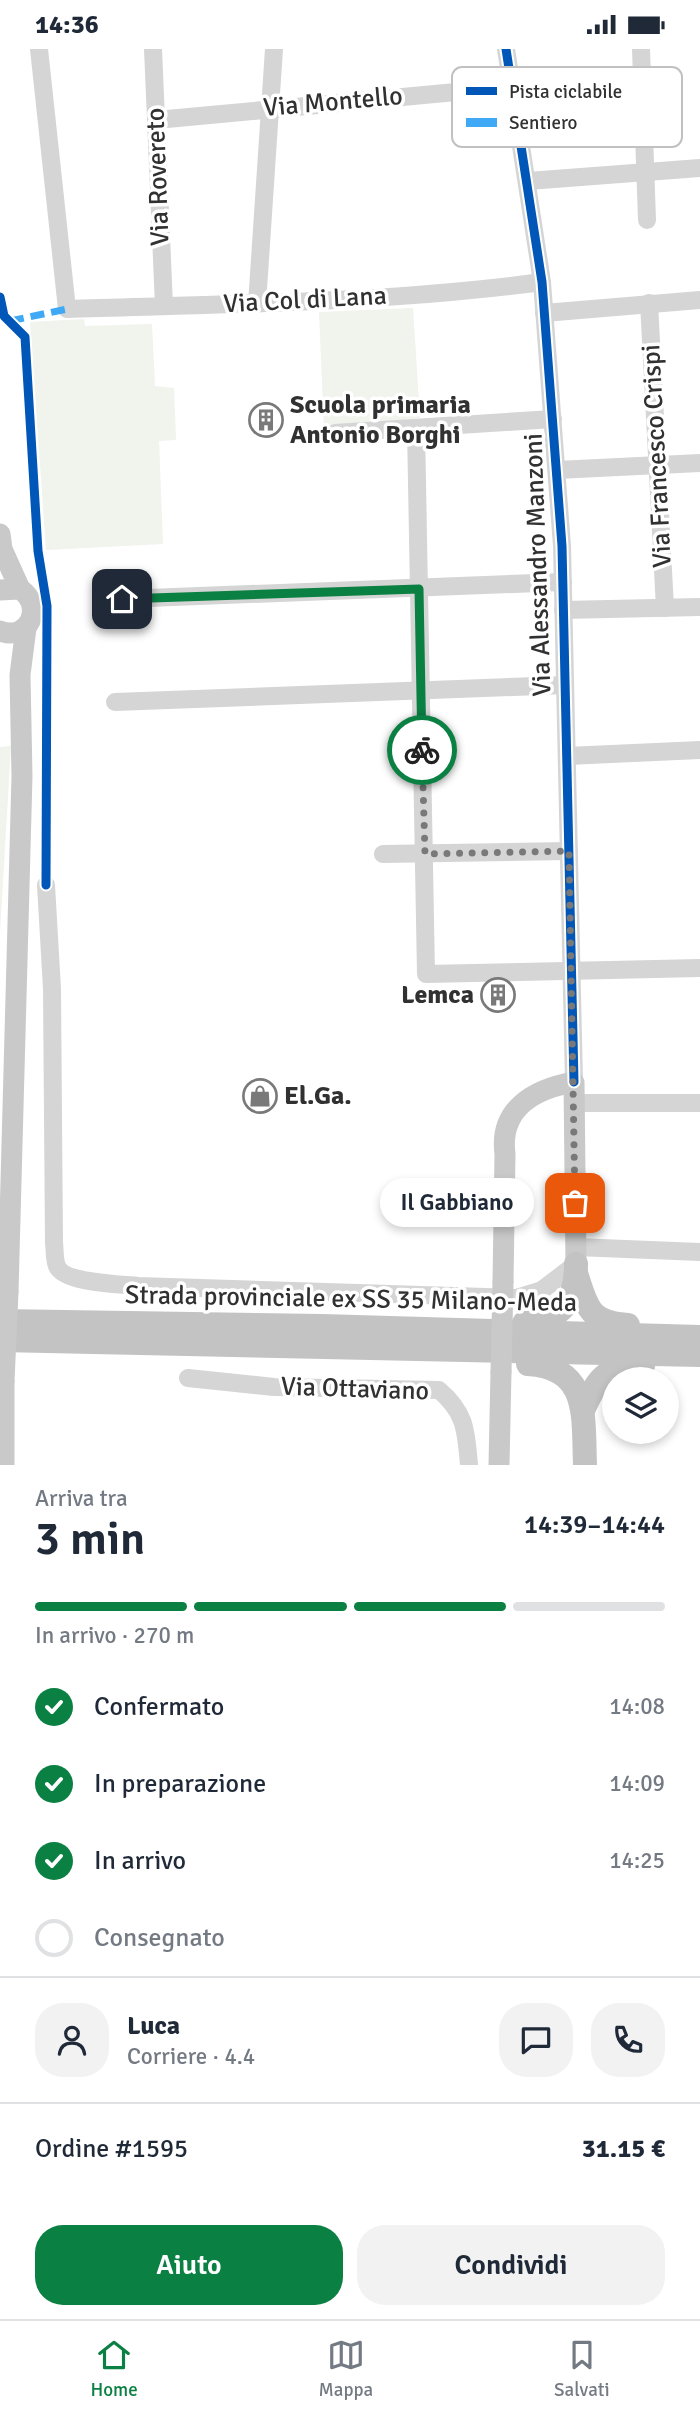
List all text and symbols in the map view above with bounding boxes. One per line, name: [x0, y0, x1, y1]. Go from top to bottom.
text: 14:36: [35, 9, 99, 41]
legend: [452, 67, 682, 147]
street label: Via Montello: [262, 80, 404, 124]
text: Pista ciclabile: [509, 80, 622, 104]
street label: Via Rovereto: [140, 107, 176, 247]
text: Sentiero: [509, 111, 578, 135]
street label: Via Col di Lana: [222, 280, 388, 320]
street label: Via Francesco Crispi: [635, 344, 679, 568]
place label: Scuola primaria Antonio Borghi: [290, 389, 471, 451]
building icon: Scuola primaria Antonio Borghi: [247, 401, 285, 439]
street label: Via Alessandro Manzoni: [517, 433, 559, 697]
pin: [92, 569, 152, 629]
icon: home: [103, 580, 141, 618]
courier: [387, 715, 457, 785]
icon: bike: [403, 731, 441, 769]
building icon: Lemca: [479, 976, 517, 1014]
place label: Lemca: [401, 979, 474, 1011]
shop icon: El.Ga.: [241, 1077, 279, 1115]
place label: El.Ga.: [284, 1080, 352, 1112]
pin: [545, 1173, 605, 1233]
callout: Il Gabbiano: [379, 1179, 533, 1227]
icon: bag: [556, 1184, 594, 1222]
text: Il Gabbiano: [401, 1188, 514, 1217]
street label: Strada provinciale ex SS 35 Milano-Meda: [125, 1279, 577, 1319]
map controls: [602, 1367, 679, 1444]
button: layers: [602, 1367, 679, 1444]
street label: Via Ottaviano: [280, 1370, 430, 1408]
text: Arriva tra: [35, 1484, 128, 1513]
text: 14:39–14:44: [524, 1509, 665, 1541]
text: 3 min: [35, 1511, 145, 1567]
text: In arrivo · 270 m: [35, 1621, 194, 1650]
icon: check: [35, 1688, 73, 1726]
text: Confermato: [94, 1691, 224, 1723]
text: 14:08: [609, 1692, 665, 1721]
icon: check: [35, 1765, 73, 1803]
text: In preparazione: [94, 1768, 266, 1800]
text: 14:09: [609, 1769, 665, 1798]
icon: check: [35, 1842, 73, 1880]
text: In arrivo: [94, 1845, 186, 1877]
text: 14:25: [609, 1846, 665, 1875]
text: Consegnato: [94, 1922, 225, 1954]
button: person: [35, 2003, 109, 2077]
button: chat: [499, 2003, 573, 2077]
button: phone: [591, 2003, 665, 2077]
text: Luca: [127, 2010, 180, 2042]
text: Corriere · 4.4: [127, 2042, 255, 2071]
text: Ordine #1595: [35, 2133, 188, 2165]
text: 31.15 €: [582, 2133, 665, 2165]
button: Aiuto: [35, 2225, 343, 2305]
button: Condividi: [357, 2225, 665, 2305]
tab: Home: [90, 2336, 138, 2402]
tab: Mappa: [319, 2336, 373, 2402]
tab: Salvati: [554, 2336, 610, 2402]

